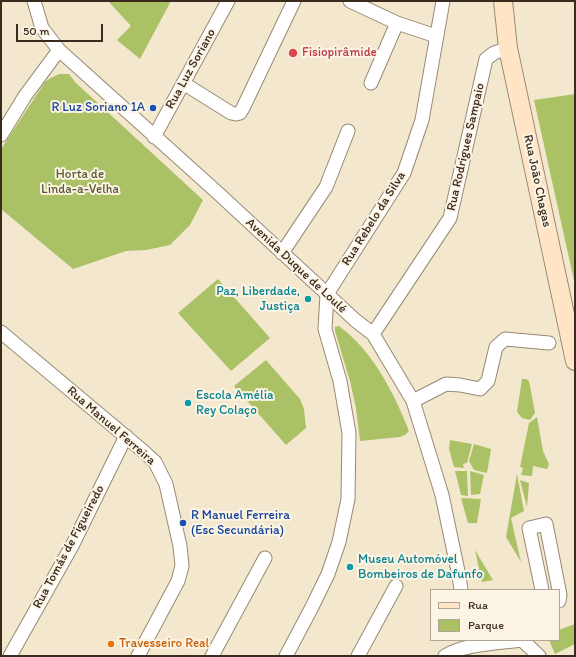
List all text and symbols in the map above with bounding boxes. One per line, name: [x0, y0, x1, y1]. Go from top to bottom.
scale bar: [18, 16, 105, 42]
text: 50 m: [23, 24, 49, 38]
street label: Rua Luz Soriano: [162, 26, 220, 112]
place label: Fisiopirâmide: [302, 45, 377, 61]
marker: Fisiopirâmide: [287, 47, 299, 59]
street label: Rua Rodrigues Sampaio: [444, 82, 488, 212]
place label: R Luz Soriano 1A: [52, 100, 145, 116]
marker: R Luz Soriano 1A: [148, 103, 158, 113]
street label: Rua João Chagas: [520, 133, 554, 229]
park label: Horta de Linda-a-Velha: [41, 167, 119, 198]
street label: Rua Rebelo da Silva: [339, 169, 409, 269]
street label: Avenida Duque de Loulé: [242, 215, 350, 317]
place label: Paz, Liberdade, Justiça: [216, 284, 300, 315]
marker: Paz, Liberdade, Justiça: [303, 294, 313, 304]
street label: Rua Manuel Ferreira: [63, 383, 159, 469]
place label: Escola Amélia Rey Colaço: [196, 388, 273, 419]
marker: Escola Amélia Rey Colaço: [183, 398, 193, 408]
street label: Rua Tomás de Figueiredo: [30, 483, 108, 611]
place label: R Manuel Ferreira (Esc Secundária): [191, 508, 290, 539]
marker: R Manuel Ferreira (Esc Secundária): [178, 518, 188, 528]
place label: Museu Automóvel Bombeiros de Dafunfo: [358, 552, 483, 583]
marker: Museu Automóvel Bombeiros de Dafunfo: [345, 562, 355, 572]
legend: [430, 589, 560, 641]
text: Rua: [468, 598, 488, 612]
text: Parque: [468, 618, 504, 632]
place label: Travesseiro Real: [119, 636, 209, 652]
marker: Travesseiro Real: [106, 639, 116, 649]

